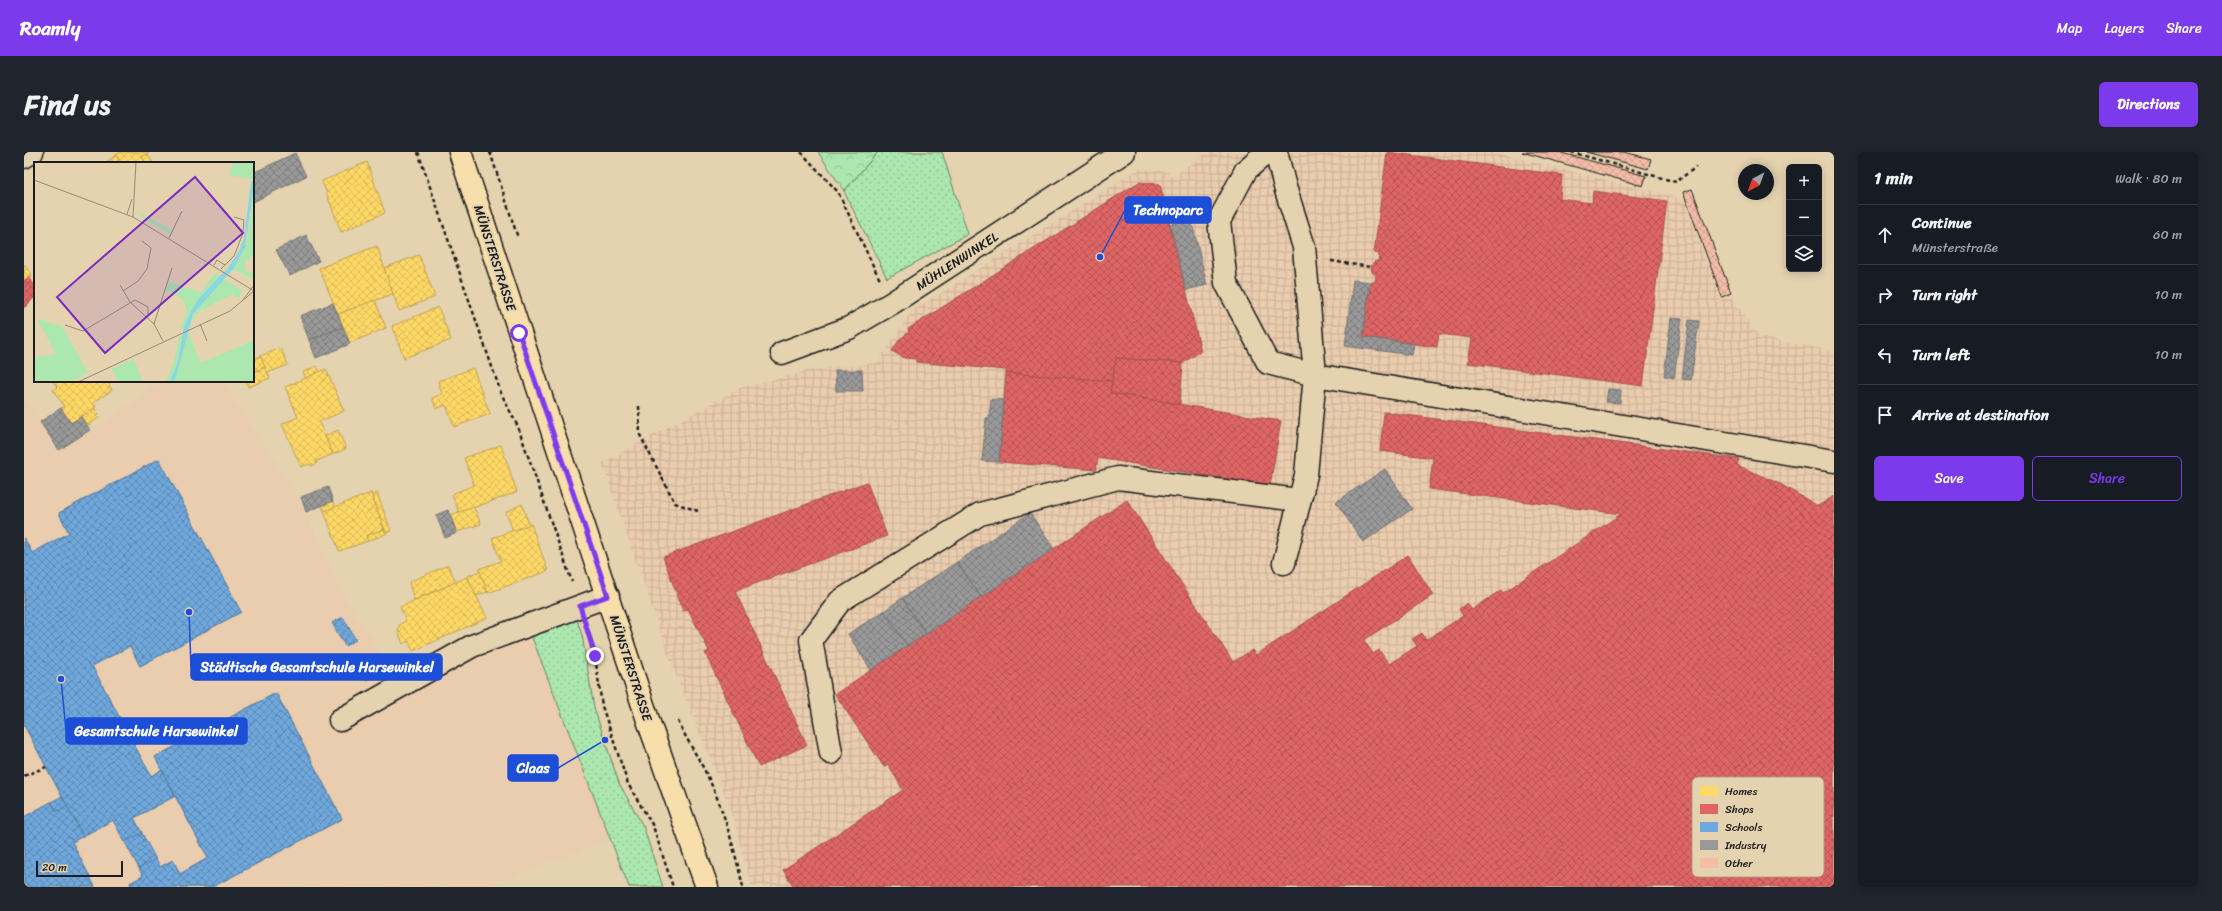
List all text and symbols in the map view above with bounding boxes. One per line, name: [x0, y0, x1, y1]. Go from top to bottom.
text: Roamly: [20, 12, 80, 45]
text: Map: [2057, 16, 2082, 41]
text: Layers: [2104, 16, 2144, 41]
text: Share: [2166, 16, 2202, 41]
text: Find us: [24, 80, 111, 129]
button: Directions: [2099, 82, 2198, 127]
inset map: [34, 162, 254, 382]
text: 1 min: [1874, 163, 1913, 193]
north arrow: [1738, 164, 1774, 200]
map controls: [1786, 164, 1822, 272]
button: +: [1786, 164, 1822, 200]
text: Walk · 80 m: [2115, 167, 2182, 190]
callout: Technoparc: [1125, 197, 1211, 223]
text: Technoparc: [1133, 198, 1204, 223]
button: −: [1786, 200, 1822, 236]
street label: MÜNSTERSTRASSE: [467, 202, 523, 315]
text: Continue: [1912, 210, 1972, 236]
text: 60 m: [2153, 223, 2182, 246]
icon: ahead: [1874, 224, 1896, 246]
street label: MÜHLENWINKEL: [911, 225, 1003, 297]
button: layers: [1786, 236, 1822, 272]
text: Münsterstraße: [1912, 236, 1998, 259]
text: Turn right: [1912, 282, 1977, 308]
text: 10 m: [2155, 283, 2182, 306]
icon: right: [1874, 284, 1896, 306]
route start: [510, 324, 528, 342]
text: Turn left: [1912, 342, 1970, 368]
text: 10 m: [2155, 343, 2182, 366]
icon: left: [1874, 344, 1896, 366]
text: Arrive at destination: [1912, 402, 2049, 428]
icon: arrive: [1874, 404, 1896, 426]
button: Save: [1874, 456, 2024, 501]
button: Share: [2032, 456, 2182, 501]
street label: MÜNSTERSTRASSE: [603, 612, 659, 725]
route end: [586, 647, 604, 665]
callout: Städtische Gesamtschule Harsewinkel: [191, 654, 442, 680]
text: Städtische Gesamtschule Harsewinkel: [199, 655, 435, 680]
callout: Gesamtschule Harsewinkel: [66, 718, 247, 744]
text: Gesamtschule Harsewinkel: [73, 719, 239, 744]
callout: Claas: [508, 755, 558, 781]
text: Claas: [515, 756, 550, 781]
legend: [1692, 777, 1824, 877]
text: Homes: [1725, 782, 1758, 801]
text: Shops: [1725, 800, 1754, 819]
text: Schools: [1725, 818, 1763, 837]
text: Industry: [1724, 836, 1767, 855]
text: Other: [1725, 854, 1753, 873]
text: 20 m: [42, 858, 67, 877]
scale bar: [36, 859, 123, 878]

